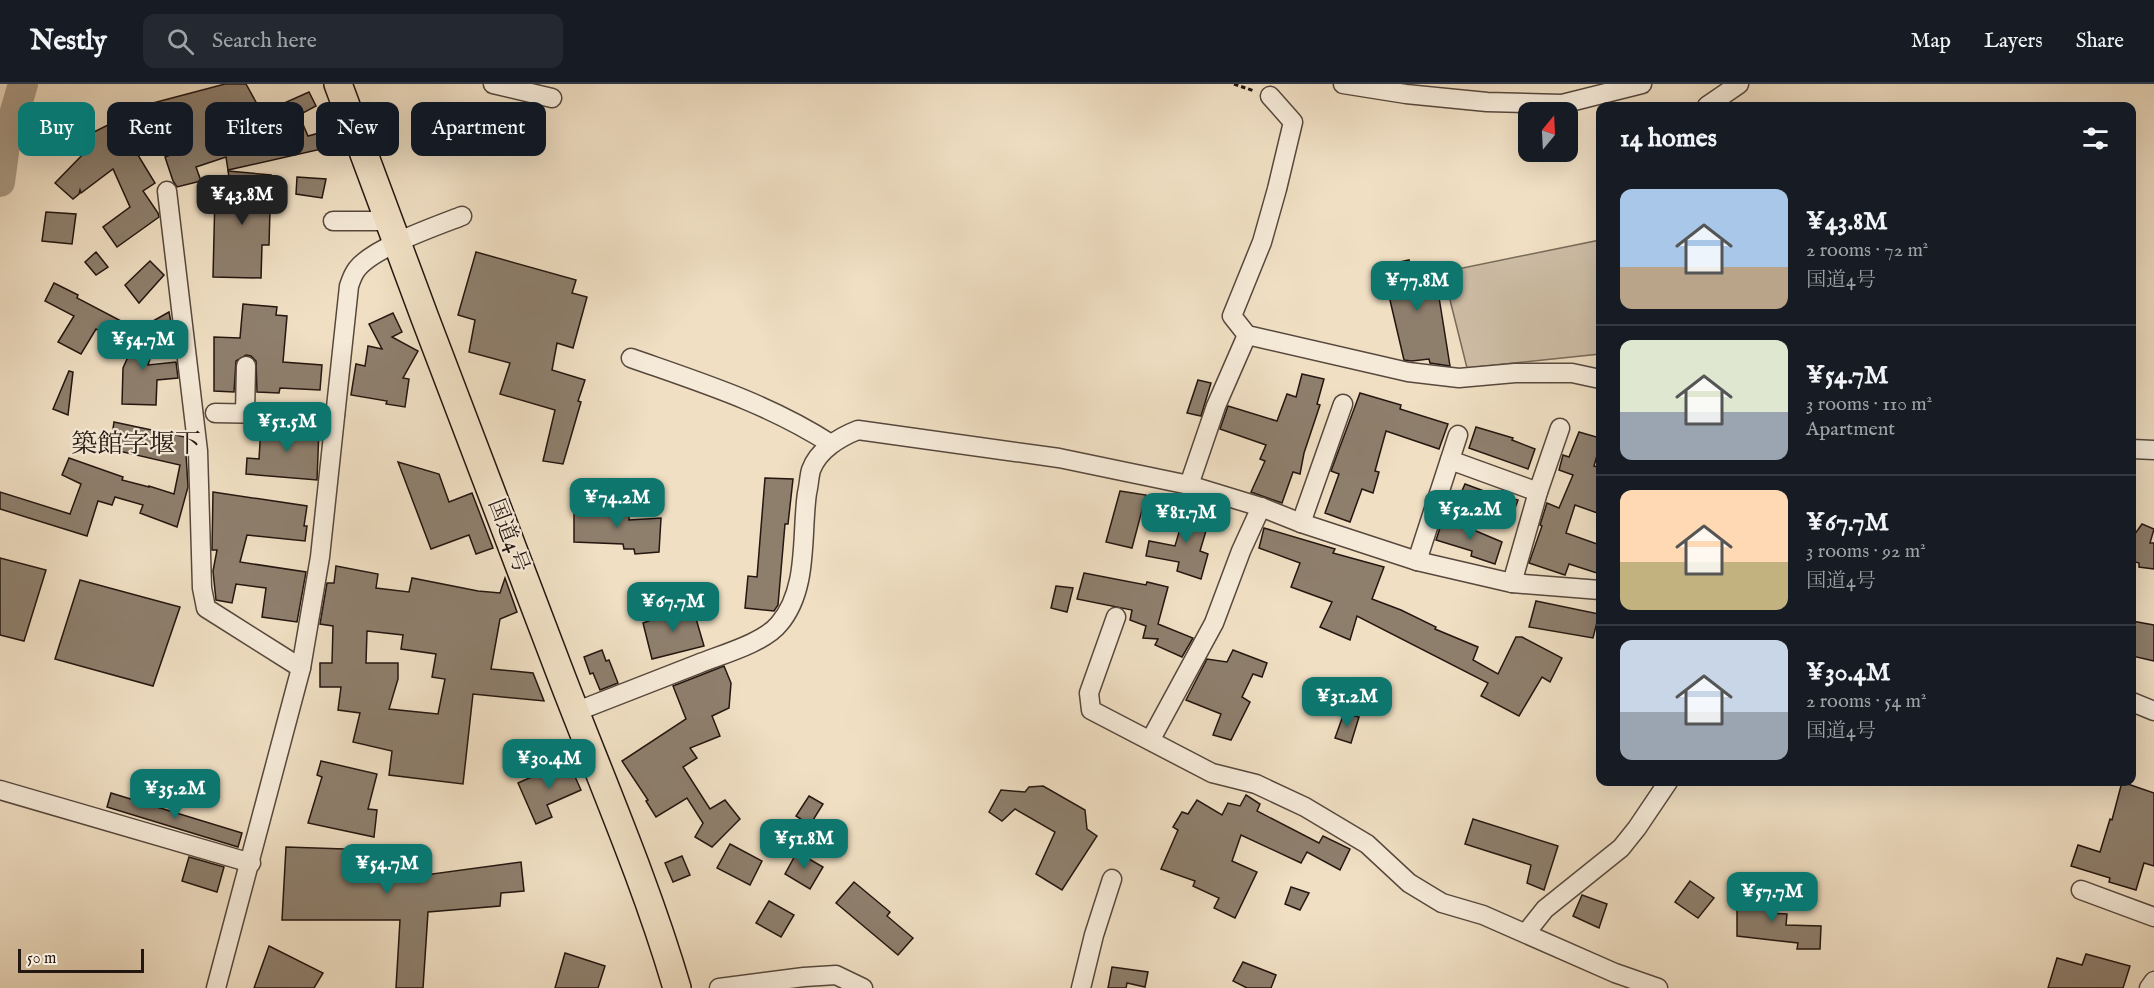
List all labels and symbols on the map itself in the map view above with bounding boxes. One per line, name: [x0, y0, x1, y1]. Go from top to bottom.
north arrow: [1518, 102, 1578, 162]
pin: ¥43.8M: [193, 175, 291, 226]
pin: ¥77.8M: [1368, 261, 1466, 312]
pin: ¥54.7M: [94, 320, 192, 371]
pin: ¥51.5M: [238, 402, 336, 453]
district label: 築館字堰下: [71, 428, 201, 461]
pin: ¥74.2M: [568, 478, 666, 529]
pin: ¥52.2M: [1421, 490, 1519, 541]
pin: ¥81.7M: [1137, 493, 1235, 544]
street label: 国道4号: [481, 495, 535, 577]
pin: ¥67.7M: [624, 582, 722, 633]
pin: ¥31.2M: [1298, 677, 1396, 728]
pin: ¥30.4M: [500, 739, 598, 790]
pin: ¥35.2M: [126, 769, 224, 820]
pin: ¥51.8M: [755, 819, 853, 870]
pin: ¥54.7M: [338, 844, 436, 895]
pin: ¥57.7M: [1723, 872, 1821, 923]
scale bar: [18, 946, 144, 974]

